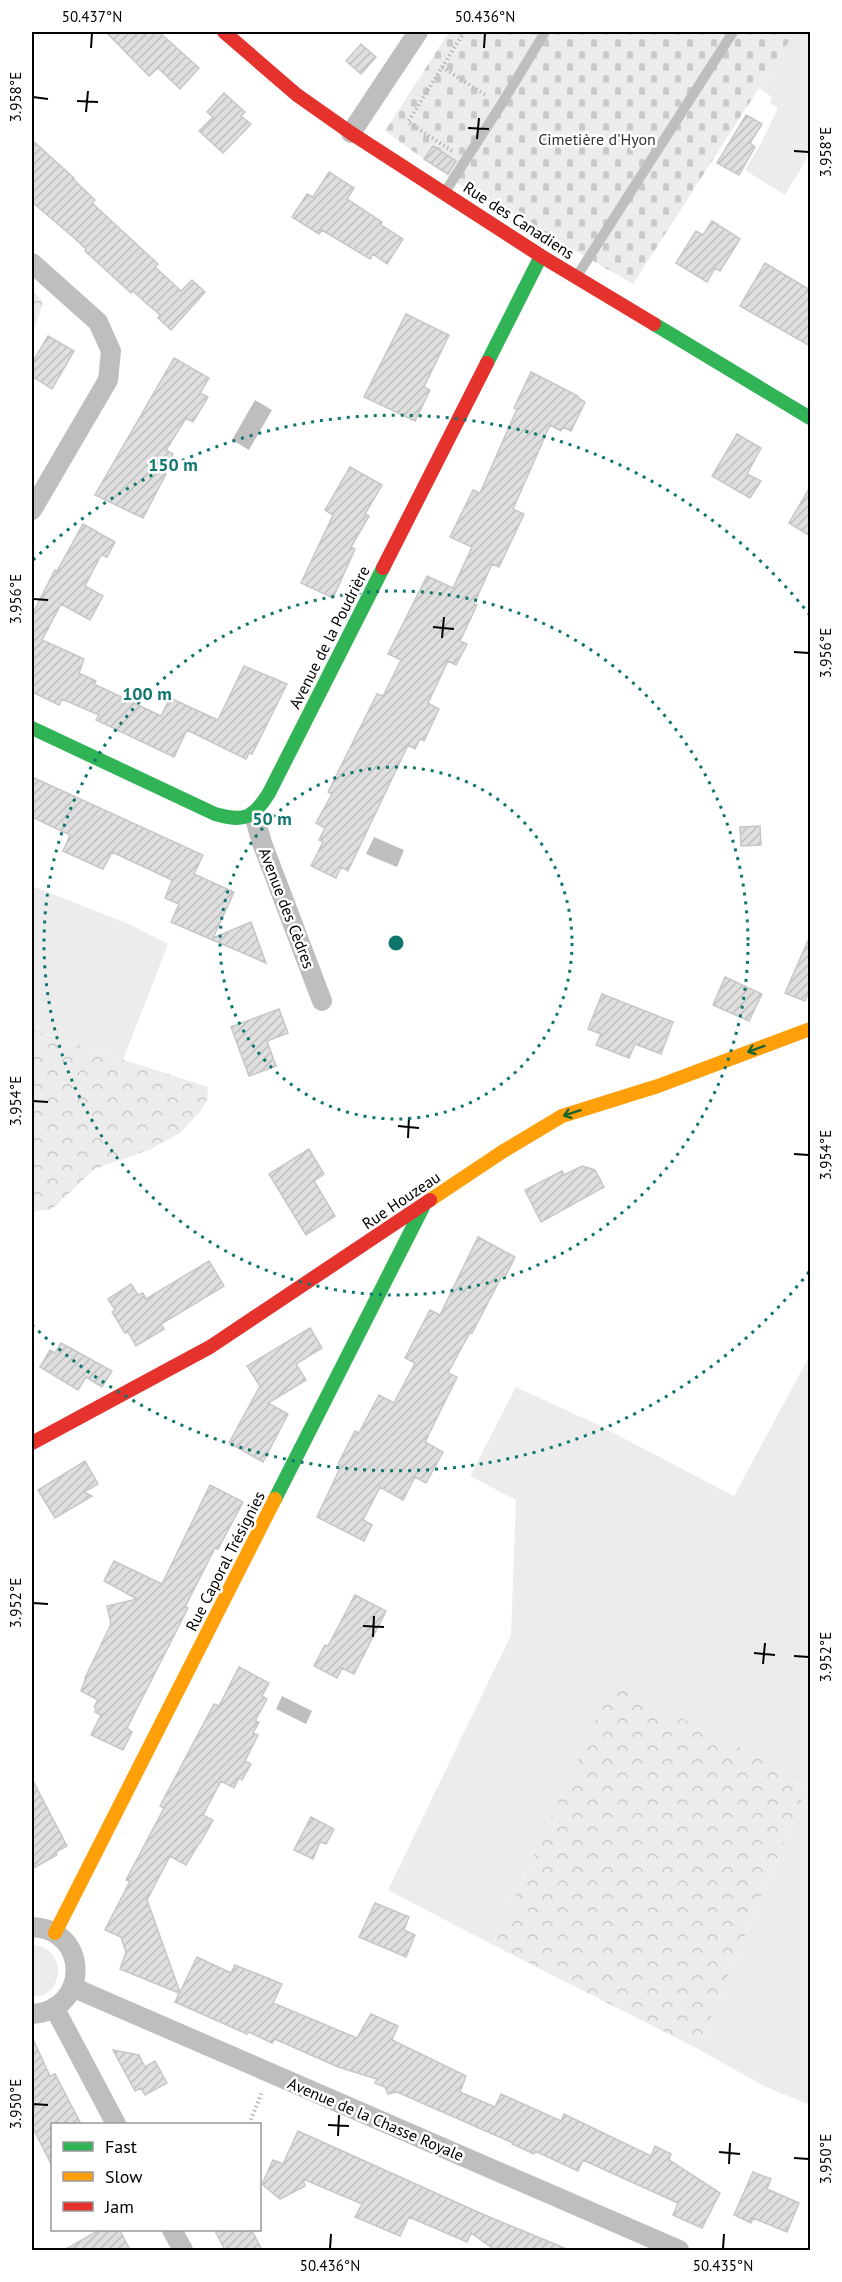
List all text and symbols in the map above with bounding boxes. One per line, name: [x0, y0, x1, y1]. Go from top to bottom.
text: 50.437°N: [62, 7, 122, 26]
text: 50.436°N: [455, 7, 515, 26]
text: 3.958°E: [6, 72, 25, 122]
text: 3.958°E: [816, 127, 835, 177]
park label: Cimetière d'Hyon: [538, 129, 656, 149]
street label: Rue des Canadiens: [460, 177, 578, 263]
text: 150 m: [148, 453, 198, 476]
street label: Avenue de la Poudrière: [284, 562, 374, 712]
text: 3.956°E: [6, 574, 25, 624]
text: 3.956°E: [816, 628, 835, 678]
text: 100 m: [122, 682, 172, 705]
text: 50 m: [252, 807, 292, 830]
street label: Avenue des Cèdres: [255, 845, 319, 971]
centre of rings: [386, 933, 406, 953]
one-way arrow: [747, 1044, 765, 1055]
text: 3.954°E: [6, 1076, 25, 1126]
one-way arrow: [563, 1108, 582, 1119]
text: 3.954°E: [816, 1130, 835, 1180]
street label: Rue Houzeau: [358, 1167, 444, 1233]
street label: Rue Caporal Trésignies: [181, 1487, 269, 1634]
text: 3.952°E: [6, 1578, 25, 1628]
text: 3.952°E: [816, 1632, 835, 1682]
street label: Avenue de la Chasse Royale: [285, 2073, 467, 2165]
text: 3.950°E: [6, 2079, 25, 2129]
legend: [51, 2123, 261, 2231]
text: 3.950°E: [816, 2134, 835, 2184]
text: Fast: [105, 2135, 137, 2158]
text: Slow: [105, 2165, 143, 2188]
text: Jam: [104, 2195, 134, 2218]
text: 50.436°N: [300, 2256, 360, 2275]
text: 50.435°N: [693, 2256, 753, 2275]

